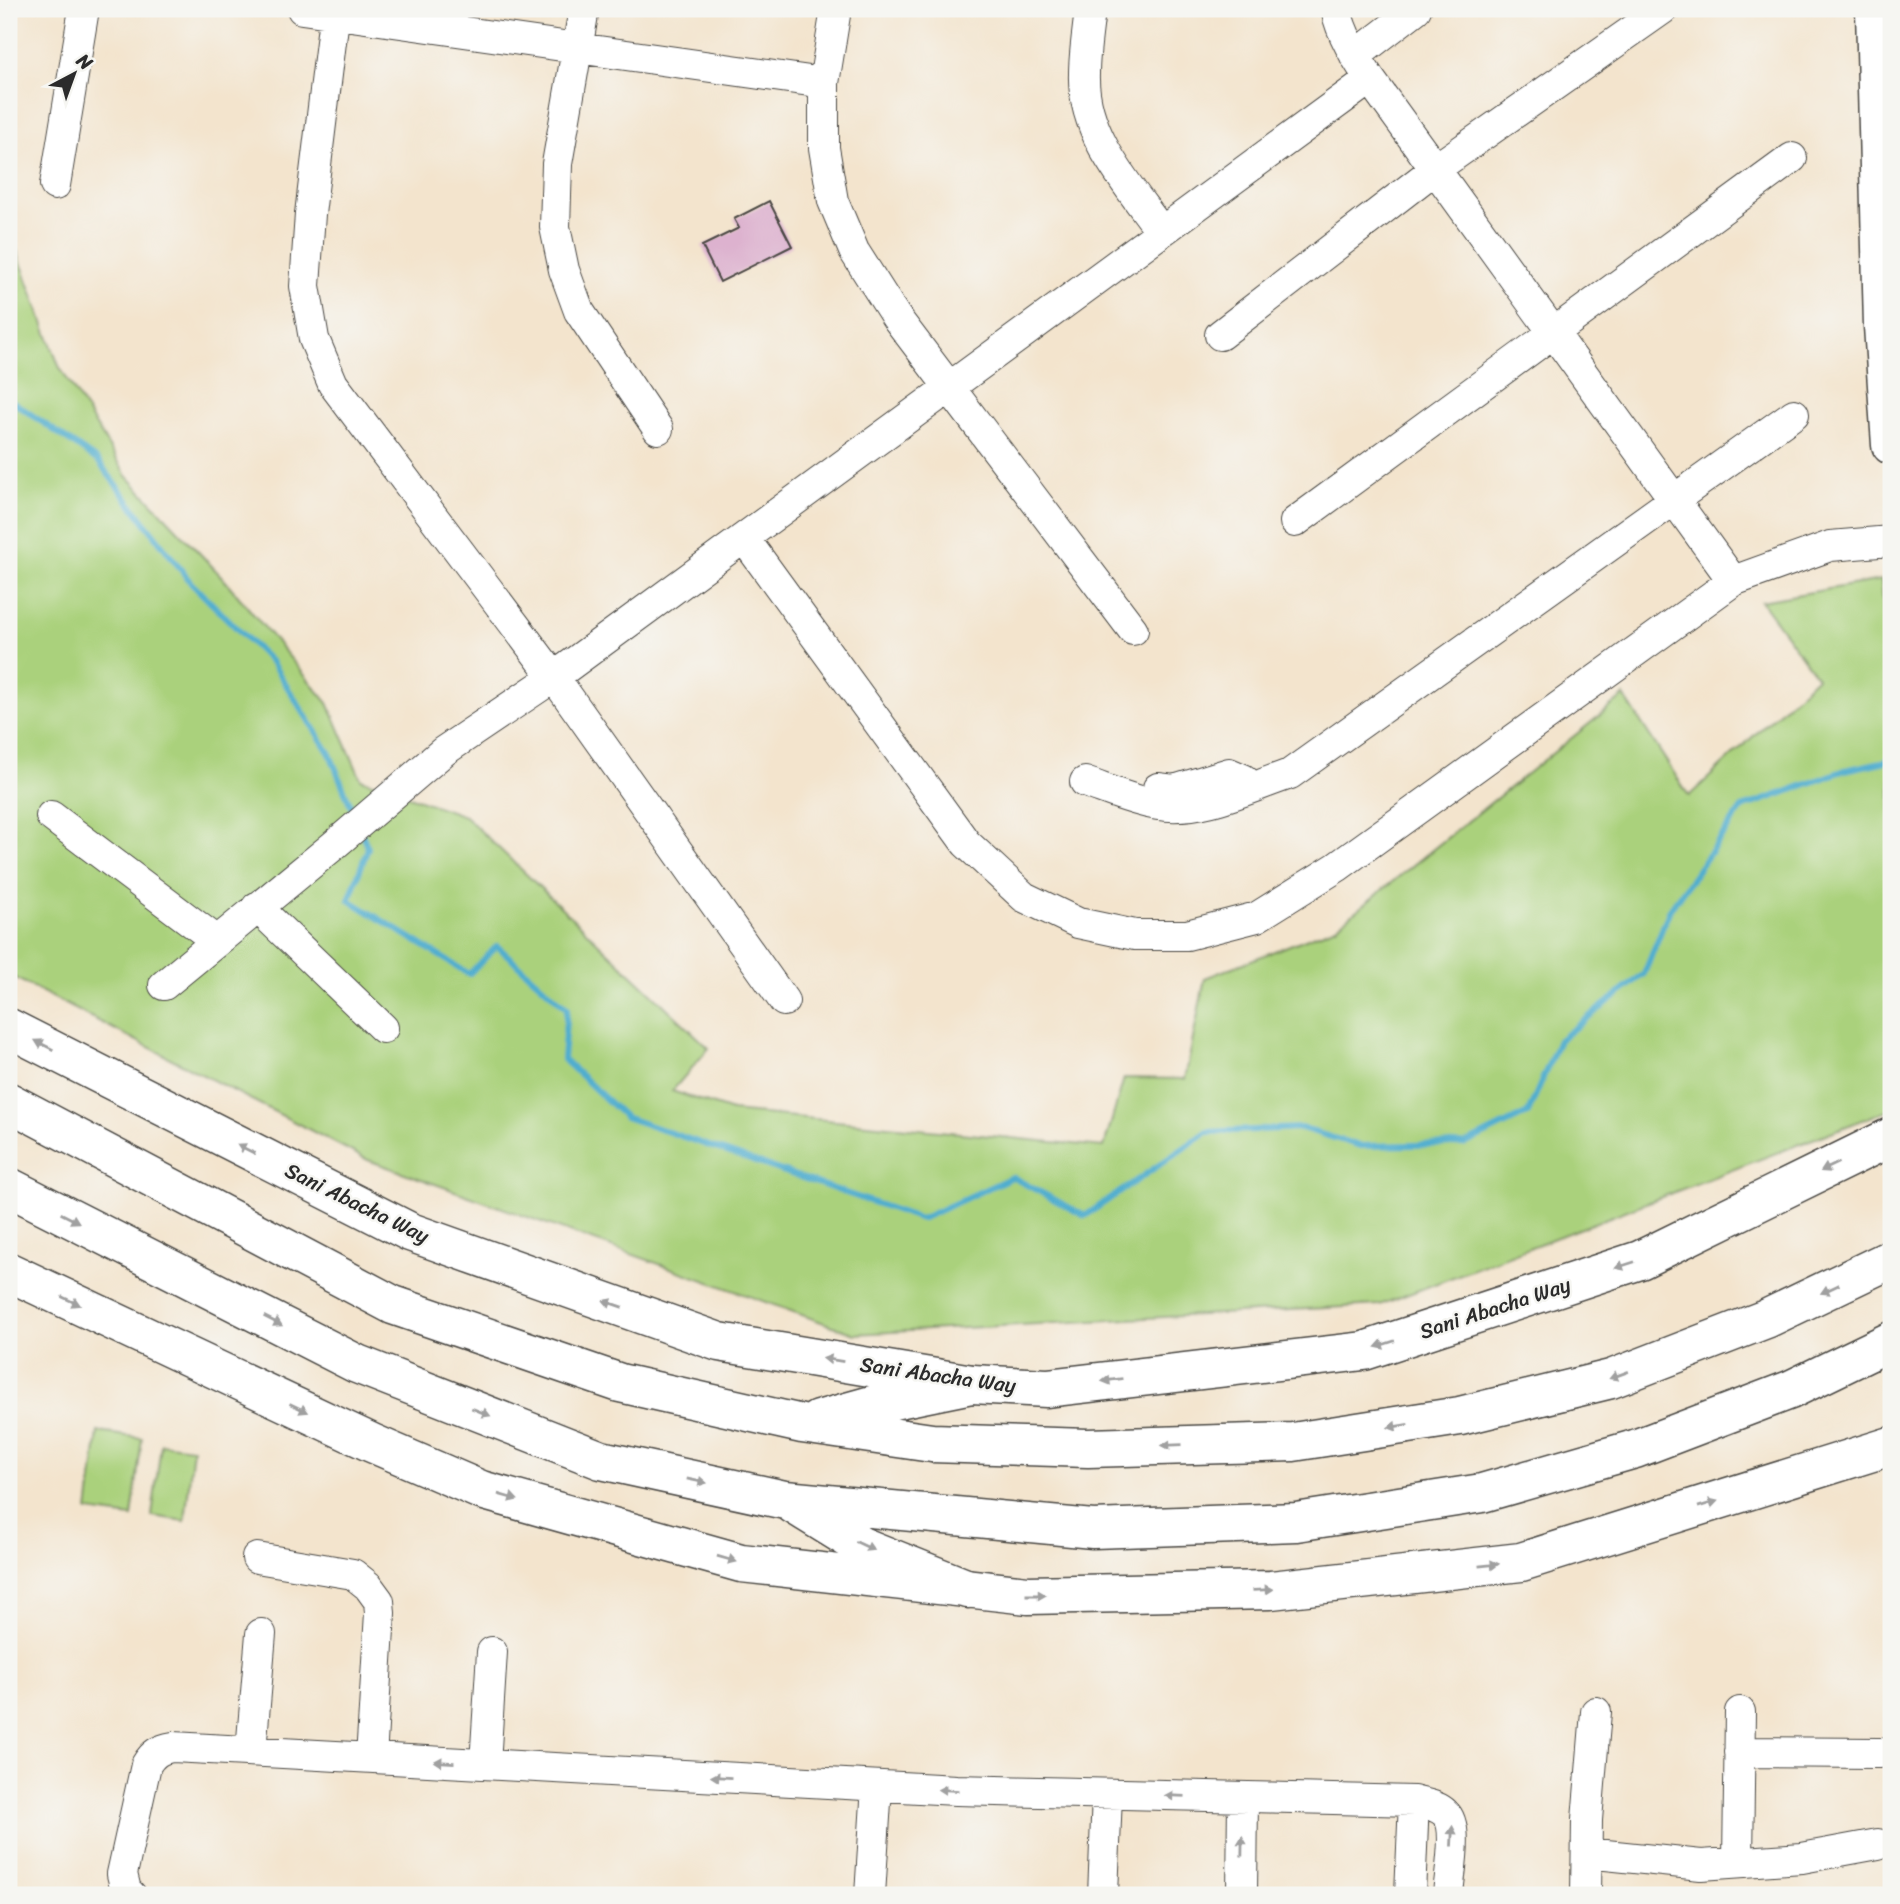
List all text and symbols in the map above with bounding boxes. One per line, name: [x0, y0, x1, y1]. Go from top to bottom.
north arrow: [38, 38, 108, 108]
text: N: [68, 44, 101, 79]
one-way arrow: [34, 1040, 54, 1051]
one-way arrow: [237, 1143, 256, 1155]
street label: Sani Abacha Way: [278, 1152, 436, 1255]
one-way arrow: [1820, 1162, 1840, 1173]
one-way arrow: [60, 1212, 80, 1223]
one-way arrow: [1614, 1261, 1635, 1271]
street label: Sani Abacha Way: [1414, 1266, 1576, 1350]
one-way arrow: [1820, 1283, 1840, 1294]
one-way arrow: [60, 1296, 81, 1307]
one-way arrow: [603, 1298, 624, 1309]
one-way arrow: [263, 1314, 283, 1326]
one-way arrow: [1375, 1339, 1396, 1350]
street label: Sani Abacha Way: [858, 1345, 1018, 1405]
one-way arrow: [822, 1354, 844, 1365]
one-way arrow: [1609, 1370, 1630, 1381]
one-way arrow: [1101, 1375, 1123, 1386]
one-way arrow: [289, 1403, 309, 1414]
one-way arrow: [470, 1407, 491, 1418]
one-way arrow: [1387, 1420, 1409, 1431]
one-way arrow: [1160, 1440, 1182, 1451]
one-way arrow: [686, 1475, 708, 1486]
one-way arrow: [497, 1492, 519, 1503]
one-way arrow: [1697, 1498, 1718, 1508]
one-way arrow: [855, 1541, 875, 1552]
one-way arrow: [717, 1554, 738, 1564]
one-way arrow: [1478, 1560, 1500, 1571]
one-way arrow: [1252, 1585, 1274, 1596]
one-way arrow: [1025, 1589, 1047, 1601]
one-way arrow: [433, 1756, 455, 1767]
one-way arrow: [709, 1771, 731, 1782]
one-way arrow: [936, 1784, 958, 1795]
one-way arrow: [1164, 1790, 1186, 1802]
one-way arrow: [1447, 1825, 1458, 1847]
one-way arrow: [1237, 1835, 1248, 1857]

